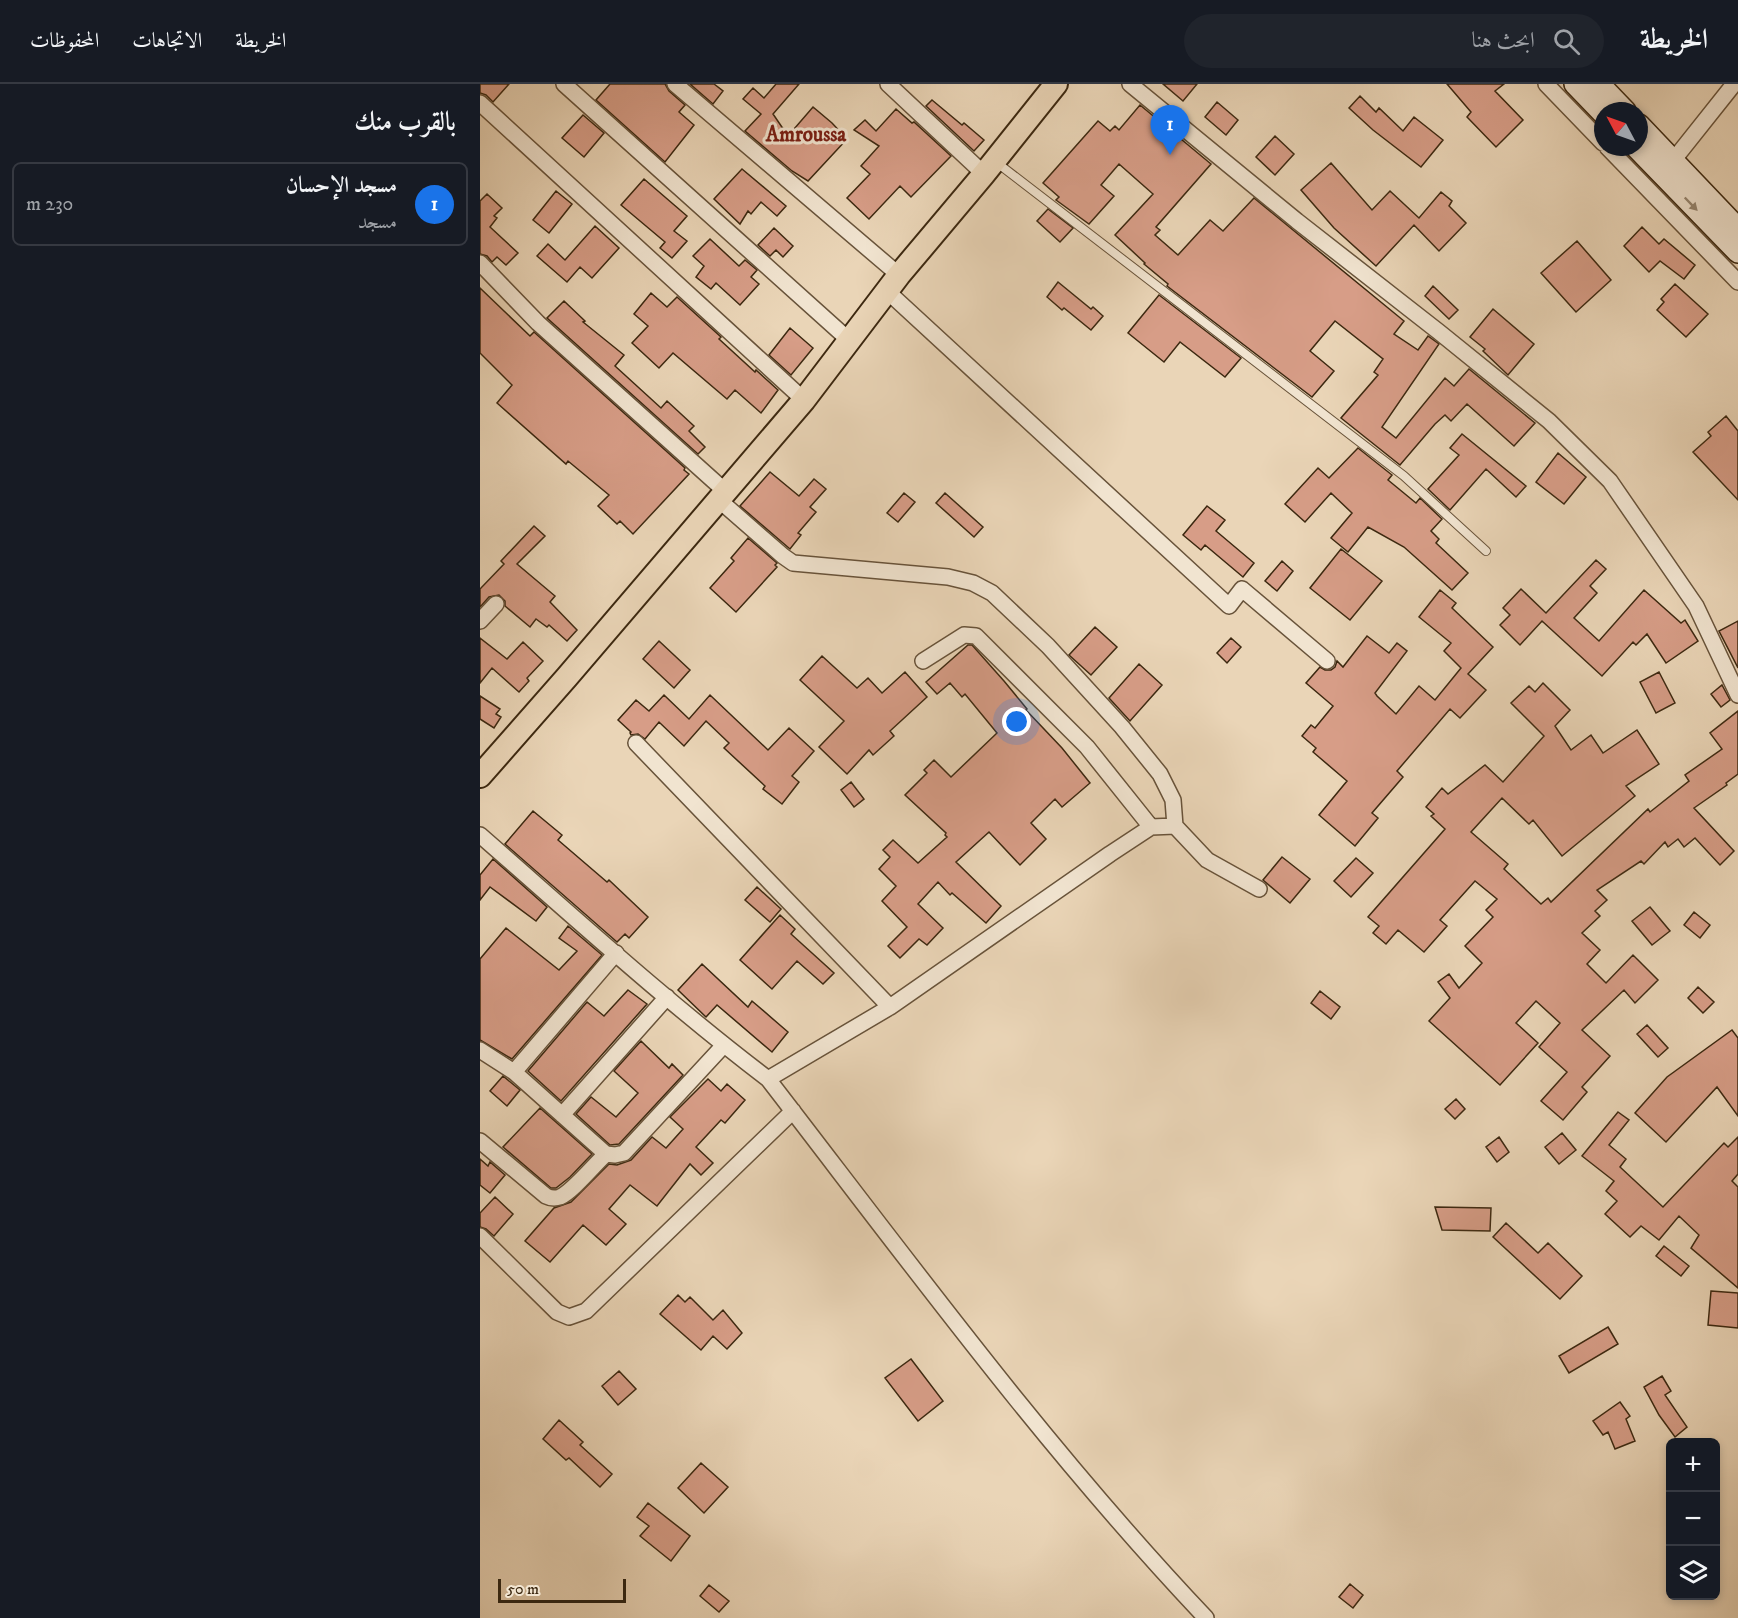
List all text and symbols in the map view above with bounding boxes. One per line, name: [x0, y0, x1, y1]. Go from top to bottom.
search box: [1184, 14, 1604, 68]
text: الخريطة: [1640, 22, 1708, 57]
icon: search: [1550, 25, 1583, 58]
text: ابحث هنا: [1471, 27, 1535, 54]
text: المحفوظات: [30, 28, 99, 54]
text: الاتجاهات: [132, 28, 202, 54]
text: الخريطة: [235, 28, 286, 54]
north arrow: [1594, 102, 1648, 156]
text: بالقرب منك: [354, 106, 456, 139]
pin: 1: [1150, 106, 1190, 155]
district label: Amroussa: [765, 122, 847, 148]
text: مسجد الإحسان: [286, 172, 397, 199]
text: 230 m: [26, 192, 73, 217]
text: 1: [431, 192, 438, 217]
one-way arrow: [1684, 196, 1697, 211]
text: مسجد: [358, 210, 397, 235]
your location: [1002, 707, 1031, 736]
map controls: [1666, 1438, 1720, 1600]
button: +: [1666, 1438, 1720, 1492]
button: −: [1666, 1492, 1720, 1546]
button: layers: [1666, 1546, 1720, 1600]
scale bar: [498, 1576, 626, 1604]
text: 50 m: [507, 1579, 539, 1599]

